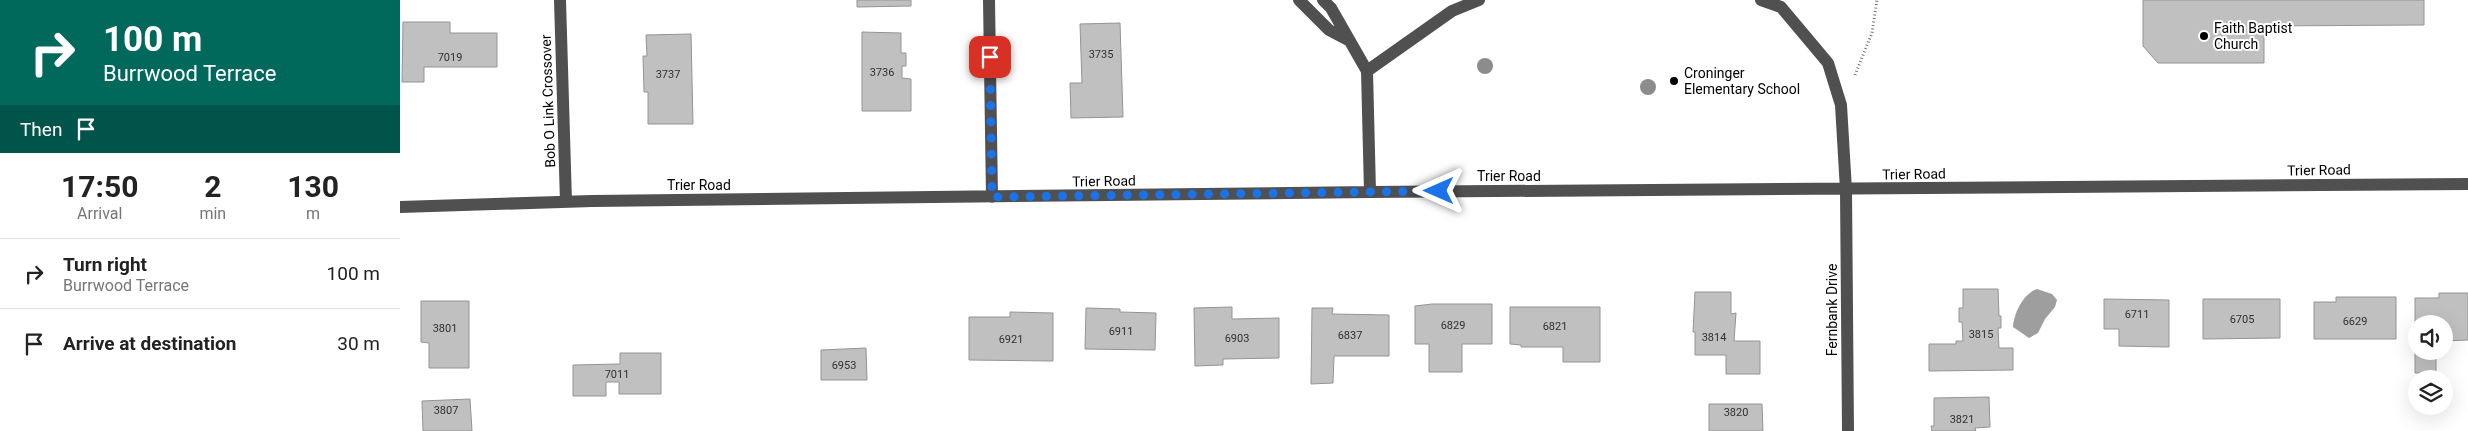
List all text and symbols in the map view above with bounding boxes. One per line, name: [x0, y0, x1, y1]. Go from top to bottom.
text: 100 m: [103, 19, 202, 60]
icon: right: [20, 20, 85, 85]
place label: Faith Baptist Church: [2214, 20, 2293, 52]
marker: Faith Baptist Church: [2198, 30, 2210, 42]
street label: Bob O Link Crossover: [538, 34, 558, 168]
pin: [969, 36, 1011, 78]
icon: arrive: [976, 43, 1004, 71]
house number: 3735: [1089, 48, 1113, 61]
house number: 7019: [438, 51, 462, 64]
text: Burrwood Terrace: [103, 61, 276, 86]
place label: Croninger Elementary School: [1684, 65, 1800, 97]
house number: 3736: [870, 66, 894, 79]
house number: 3737: [656, 68, 680, 81]
marker: Croninger Elementary School: [1668, 75, 1680, 87]
icon: arrive: [72, 115, 100, 143]
text: Then: [20, 118, 62, 141]
street label: Trier Road: [2287, 161, 2351, 179]
position arrow: [1412, 164, 1464, 216]
street label: Trier Road: [1882, 165, 1946, 183]
street label: Trier Road: [1477, 168, 1541, 184]
text: 17:50: [61, 169, 138, 204]
text: 2: [204, 169, 221, 204]
text: 130: [287, 169, 339, 204]
street label: Trier Road: [1072, 172, 1136, 190]
street label: Trier Road: [667, 177, 731, 193]
text: Arrival: [77, 204, 122, 223]
text: min: [199, 204, 226, 223]
text: m: [306, 204, 320, 223]
text: Turn right: [63, 253, 147, 276]
icon: right: [20, 260, 48, 288]
text: 100 m: [327, 262, 380, 285]
street label: Fernbank Drive: [1824, 264, 1840, 356]
text: Burrwood Terrace: [63, 276, 189, 295]
house number: 6711: [2125, 308, 2149, 321]
house number: 6705: [2230, 313, 2254, 326]
house number: 6629: [2343, 315, 2367, 328]
map controls: [2408, 315, 2453, 415]
button: sound: [2408, 315, 2453, 360]
house number: 6829: [1441, 319, 1465, 332]
house number: 6821: [1543, 320, 1567, 333]
house number: 3801: [433, 322, 457, 335]
house number: 6911: [1109, 325, 1133, 338]
house number: 3815: [1969, 328, 1993, 341]
house number: 6837: [1338, 329, 1362, 342]
icon: arrive: [20, 330, 48, 358]
house number: 3814: [1702, 331, 1726, 344]
text: Arrive at destination: [63, 332, 236, 355]
text: 30 m: [337, 332, 380, 355]
house number: 6903: [1225, 332, 1249, 345]
house number: 6921: [999, 333, 1023, 346]
house number: 6953: [832, 359, 856, 372]
house number: 7011: [605, 368, 629, 381]
button: layers: [2408, 370, 2453, 415]
house number: 3807: [434, 404, 458, 417]
house number: 3820: [1724, 406, 1748, 419]
house number: 3821: [1950, 413, 1974, 426]

